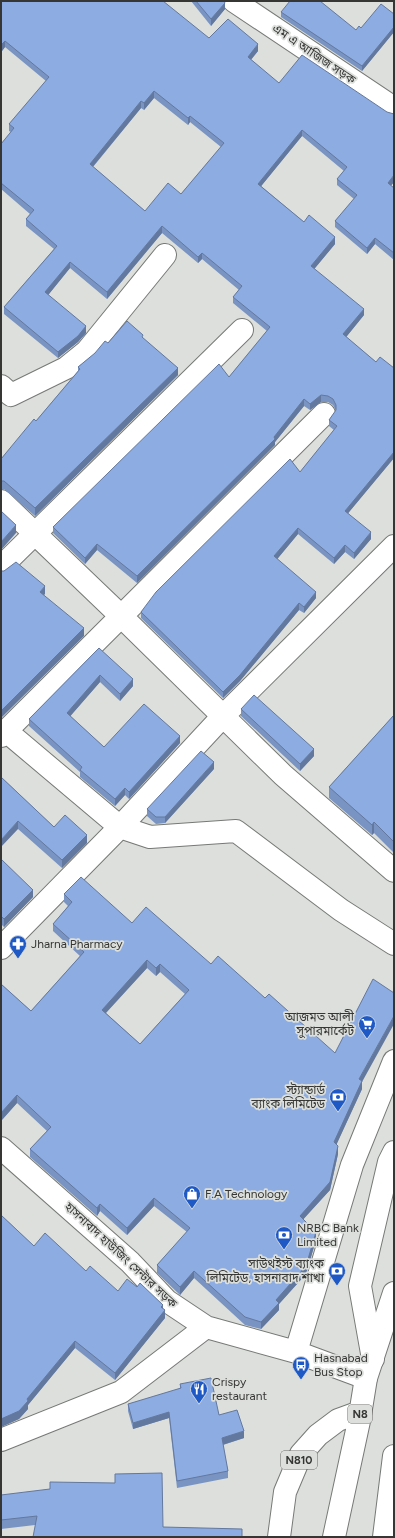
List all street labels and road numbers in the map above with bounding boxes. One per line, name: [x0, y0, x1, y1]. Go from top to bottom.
street label: এম এ আজিজ সড়ক: [270, 20, 359, 87]
street label: হাসনাবাদ হাউজিং সেন্টার সড়ক: [61, 1198, 181, 1311]
road number: N8: [348, 1405, 372, 1423]
road number: N810: [281, 1451, 317, 1469]

